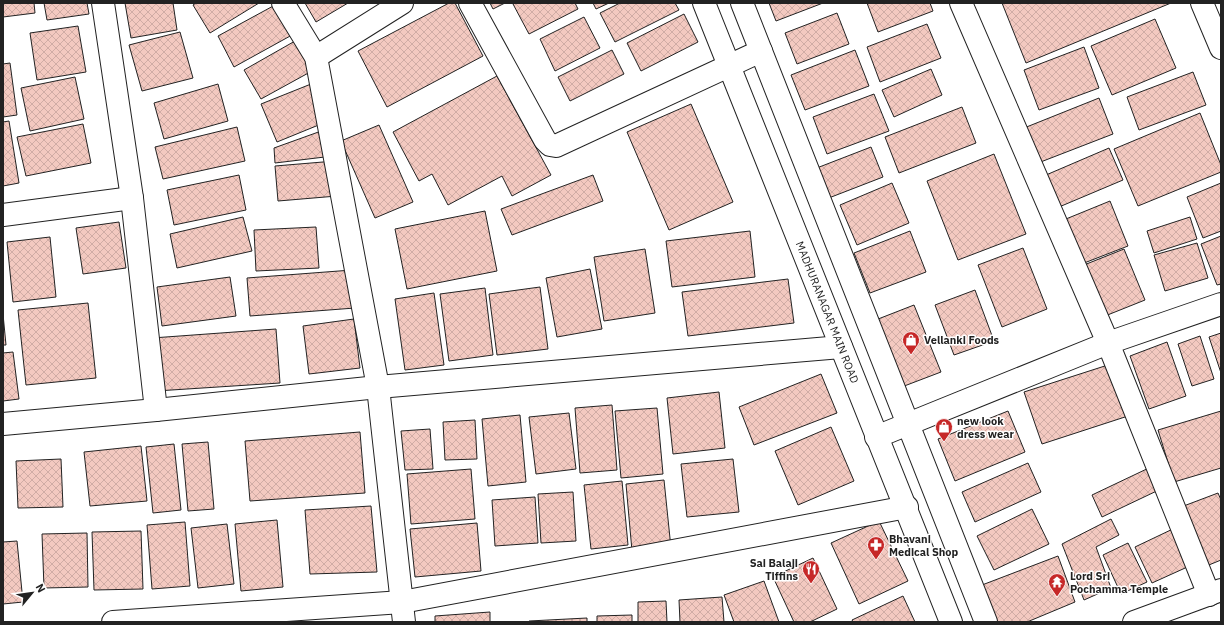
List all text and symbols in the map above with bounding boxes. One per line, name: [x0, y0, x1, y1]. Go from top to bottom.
street label: MADHURANAGAR MAIN ROAD: [793, 239, 862, 385]
shop icon: Vellanki Foods: [901, 330, 921, 355]
place label: Vellanki Foods: [924, 333, 1000, 347]
place label: new look dress wear: [957, 414, 1014, 441]
shop icon: new look dress wear: [934, 417, 954, 442]
place label: Bhavani Medical Shop: [889, 532, 959, 559]
pharmacy icon: Bhavani Medical Shop: [866, 535, 886, 560]
place label: Sai Balaji Tiffins: [750, 556, 798, 583]
restaurant icon: Sai Balaji Tiffins: [801, 559, 821, 584]
place label: Lord Sri Pochamma Temple: [1070, 569, 1168, 596]
temple icon: Lord Sri Pochamma Temple: [1047, 572, 1067, 597]
north arrow: [12, 573, 52, 613]
text: N: [33, 581, 49, 595]

